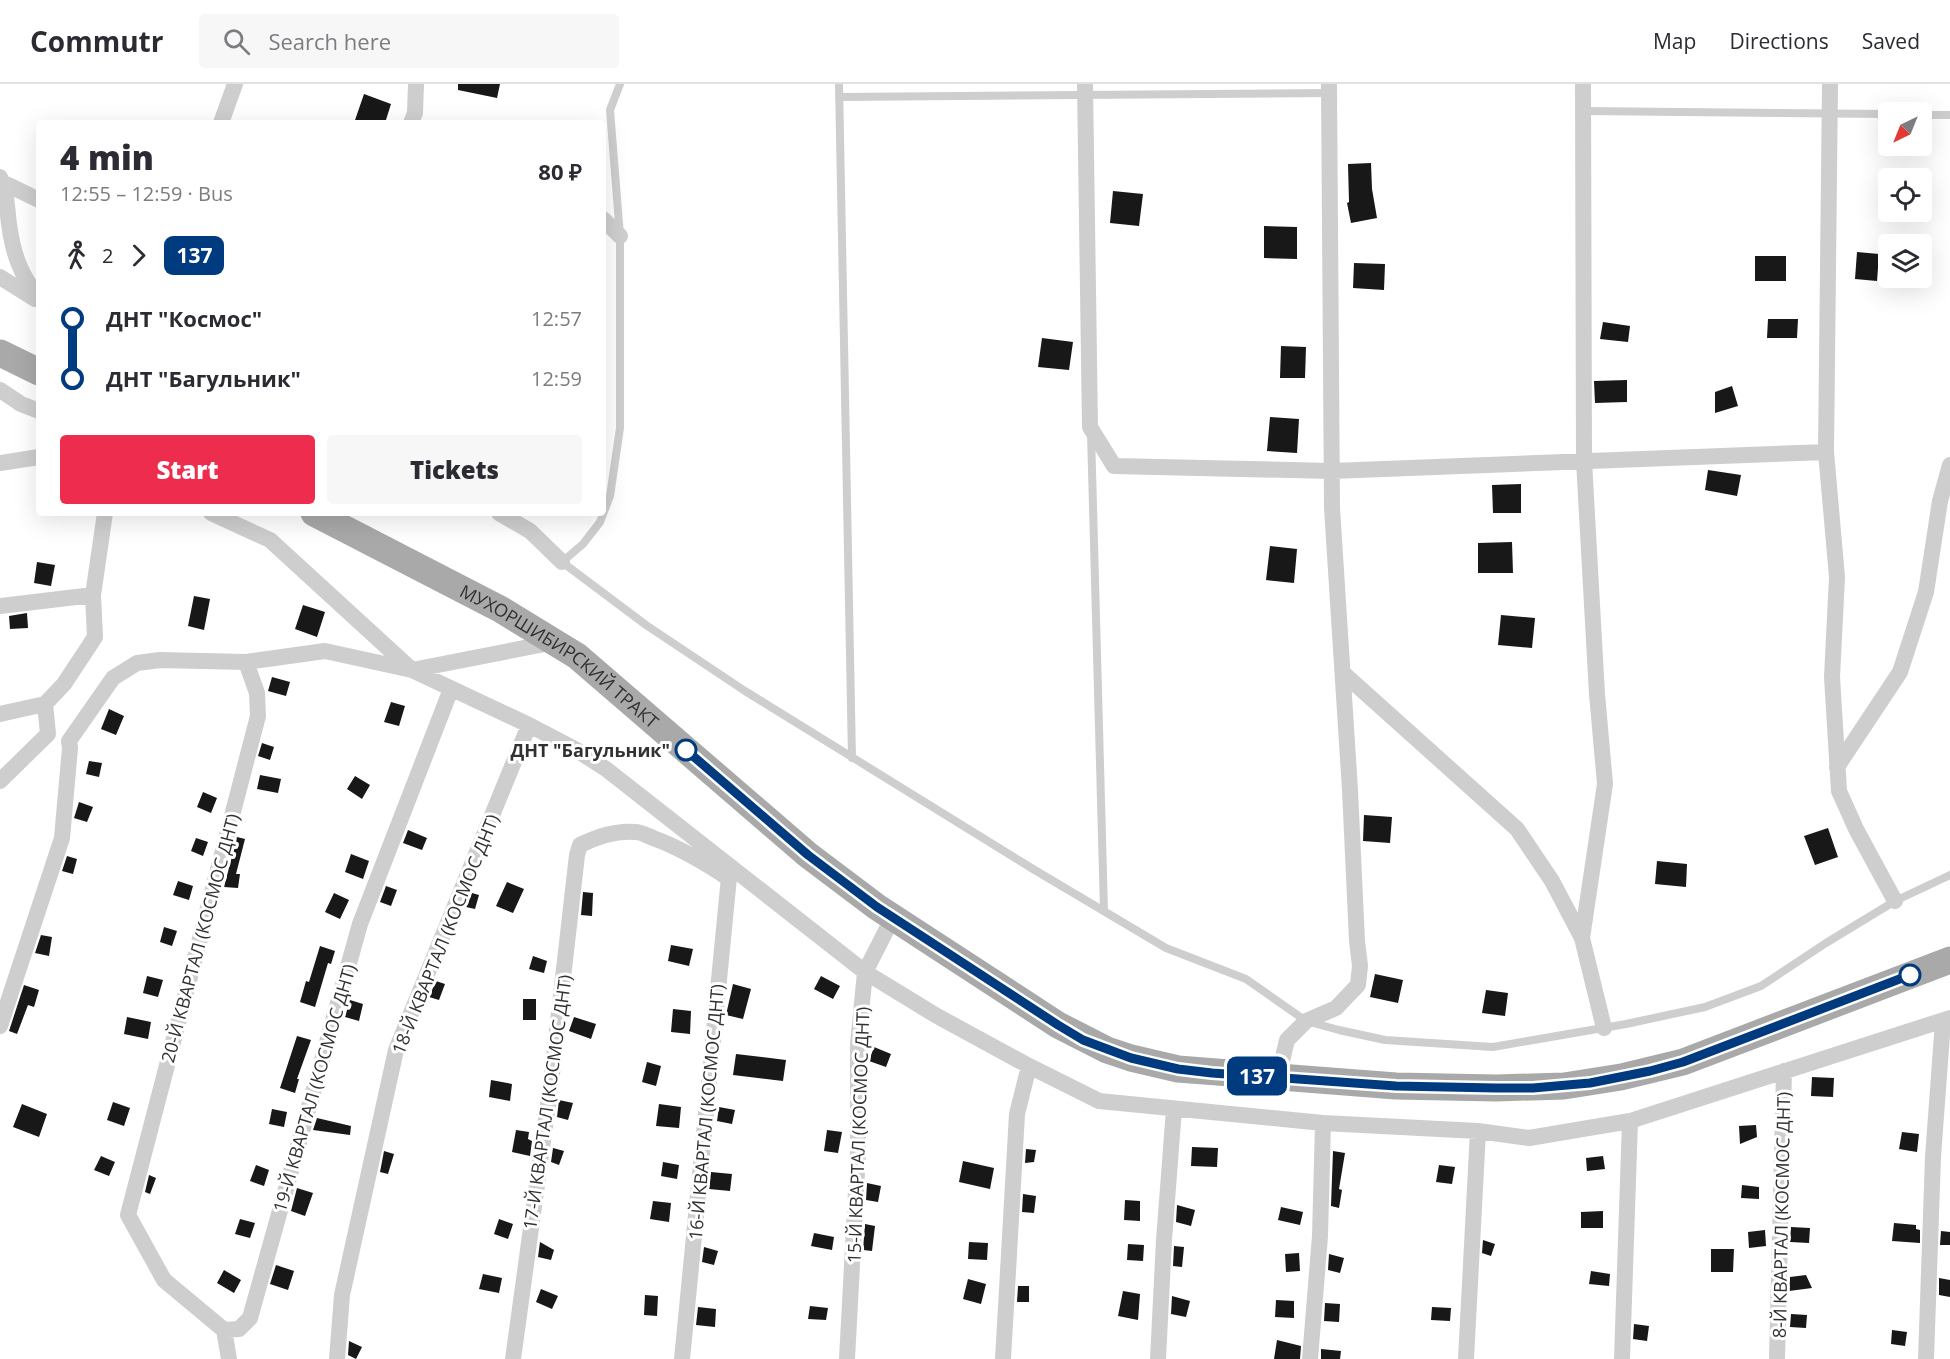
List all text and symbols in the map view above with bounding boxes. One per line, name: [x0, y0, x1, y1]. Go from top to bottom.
search box: [199, 14, 619, 68]
text: Commutr: [30, 22, 163, 60]
icon: search: [220, 25, 253, 58]
text: Search here: [268, 26, 391, 56]
text: Map: [1653, 27, 1696, 55]
text: Directions: [1729, 27, 1829, 55]
text: Saved: [1862, 27, 1920, 55]
north arrow: [1878, 102, 1932, 156]
map controls: [1878, 102, 1932, 288]
text: 4 min: [60, 135, 154, 180]
text: 80 ₽: [538, 156, 582, 186]
button: locate: [1878, 168, 1932, 222]
text: 12:55 – 12:59 · Bus: [60, 180, 233, 207]
button: layers: [1878, 234, 1932, 288]
icon: walk: [60, 239, 93, 272]
icon: forward: [122, 239, 155, 272]
text: 137: [176, 241, 212, 269]
text: 2: [102, 242, 113, 269]
text: ДНТ "Космос": [106, 303, 262, 333]
text: 12:57: [531, 305, 582, 332]
text: ДНТ "Багульник": [106, 363, 301, 393]
text: 12:59: [531, 365, 582, 392]
button: Start: [60, 435, 315, 504]
button: Tickets: [327, 435, 582, 504]
street label: МУХОРШИБИРСКИЙ ТРАКТ: [456, 579, 664, 733]
place label: ДНТ "Багульник": [510, 738, 670, 762]
marker: ДНТ "Багульник": [675, 739, 697, 761]
street label: 18-Й КВАРТАЛ (КОСМОС ДНТ): [386, 810, 504, 1058]
street label: 20-Й КВАРТАЛ (КОСМОС ДНТ): [155, 811, 245, 1065]
street label: 19-Й КВАРТАЛ (КОСМОС ДНТ): [267, 961, 361, 1215]
unlabelled marker: [1899, 964, 1921, 986]
street label: 17-Й КВАРТАЛ (КОСМОС ДНТ): [517, 973, 577, 1231]
street label: 16-Й КВАРТАЛ (КОСМОС ДНТ): [683, 983, 729, 1241]
street label: 15-Й КВАРТАЛ (КОСМОС ДНТ): [842, 1006, 874, 1264]
line badge: 137: [1222, 1056, 1292, 1096]
text: 137: [1239, 1062, 1275, 1090]
street label: 8-Й КВАРТАЛ (КОСМОС ДНТ): [1767, 1092, 1795, 1338]

